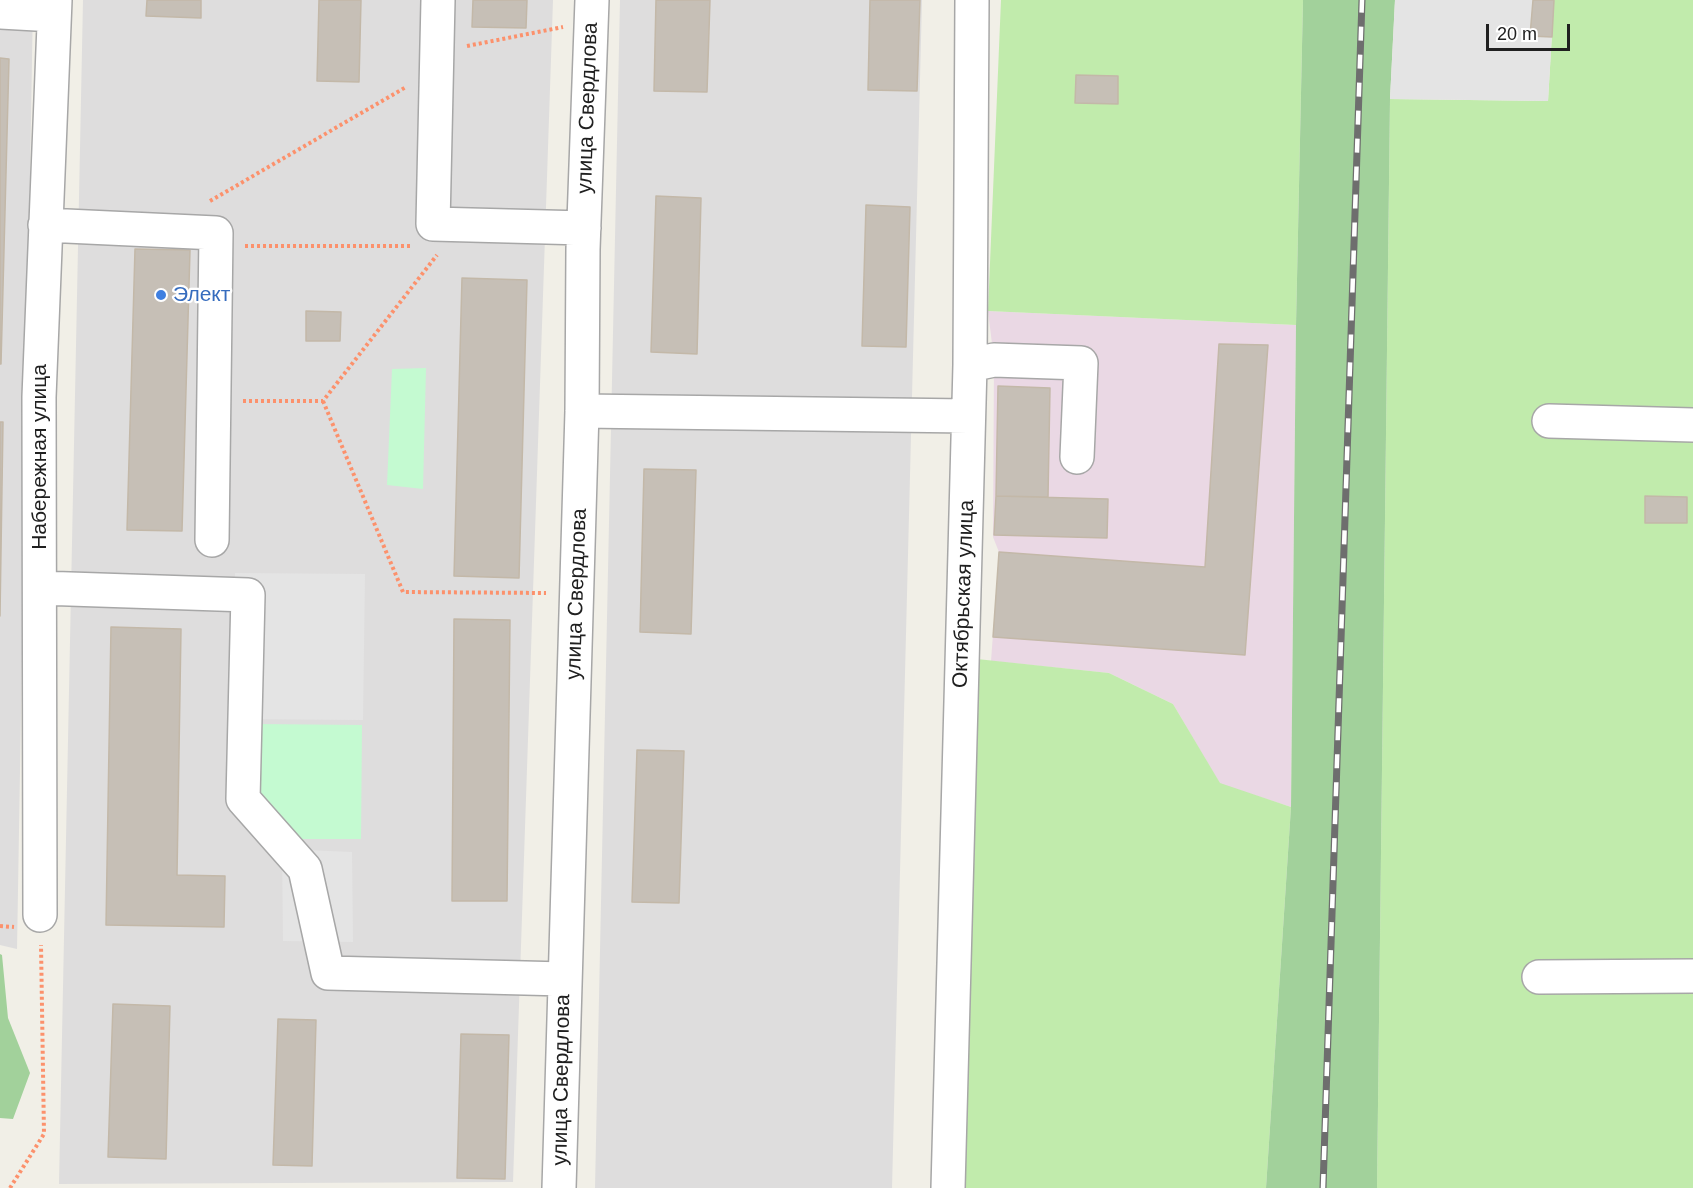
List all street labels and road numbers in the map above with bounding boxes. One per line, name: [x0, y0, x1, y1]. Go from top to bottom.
street label: улица Свердлова: [572, 22, 604, 194]
street label: Набережная улица: [27, 364, 53, 550]
street label: Октябрьская улица: [948, 500, 980, 688]
street label: улица Свердлова: [561, 508, 593, 680]
street label: улица Свердлова: [548, 994, 576, 1166]

